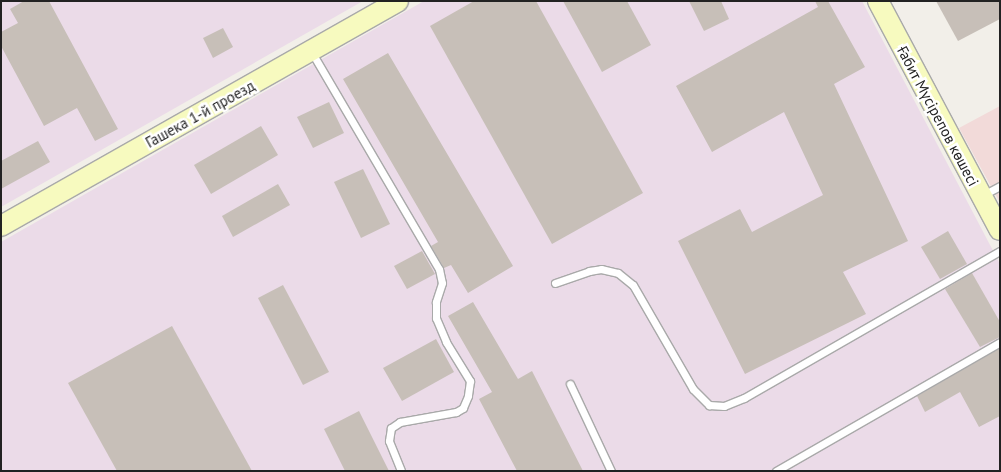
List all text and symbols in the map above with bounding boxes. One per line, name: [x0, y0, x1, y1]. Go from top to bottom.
street label: Ғабит Мүсірепов көшесі: [893, 43, 983, 189]
street label: Гашека 1-й проезд: [142, 77, 258, 151]

